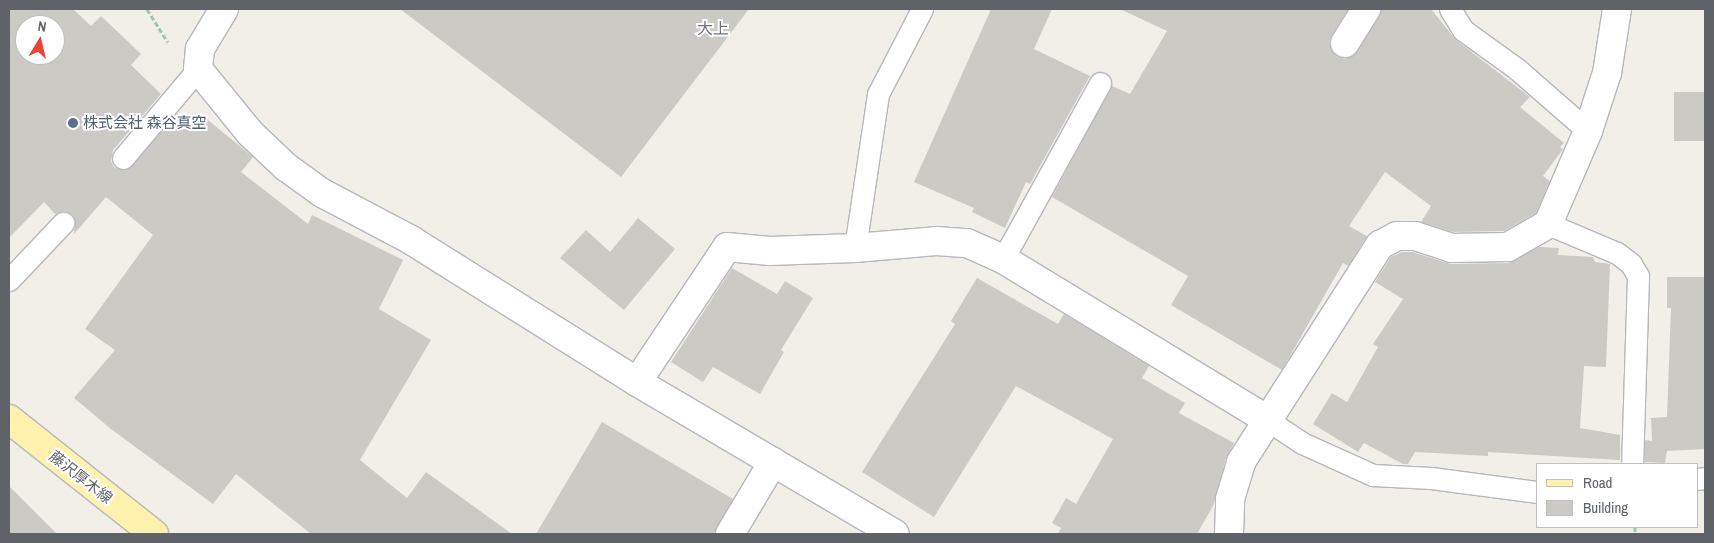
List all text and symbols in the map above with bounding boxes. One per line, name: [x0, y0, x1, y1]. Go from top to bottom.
north arrow: [15, 15, 65, 65]
text: N: [37, 17, 48, 36]
district label: 大上: [697, 18, 729, 38]
place label: 株式会社 森谷真空: [83, 114, 206, 132]
marker: 株式会社 森谷真空: [67, 117, 79, 129]
street label: 藤沢厚木線: [46, 447, 116, 507]
legend: [1536, 463, 1699, 528]
text: Road: [1583, 472, 1612, 493]
text: Building: [1583, 497, 1628, 518]

